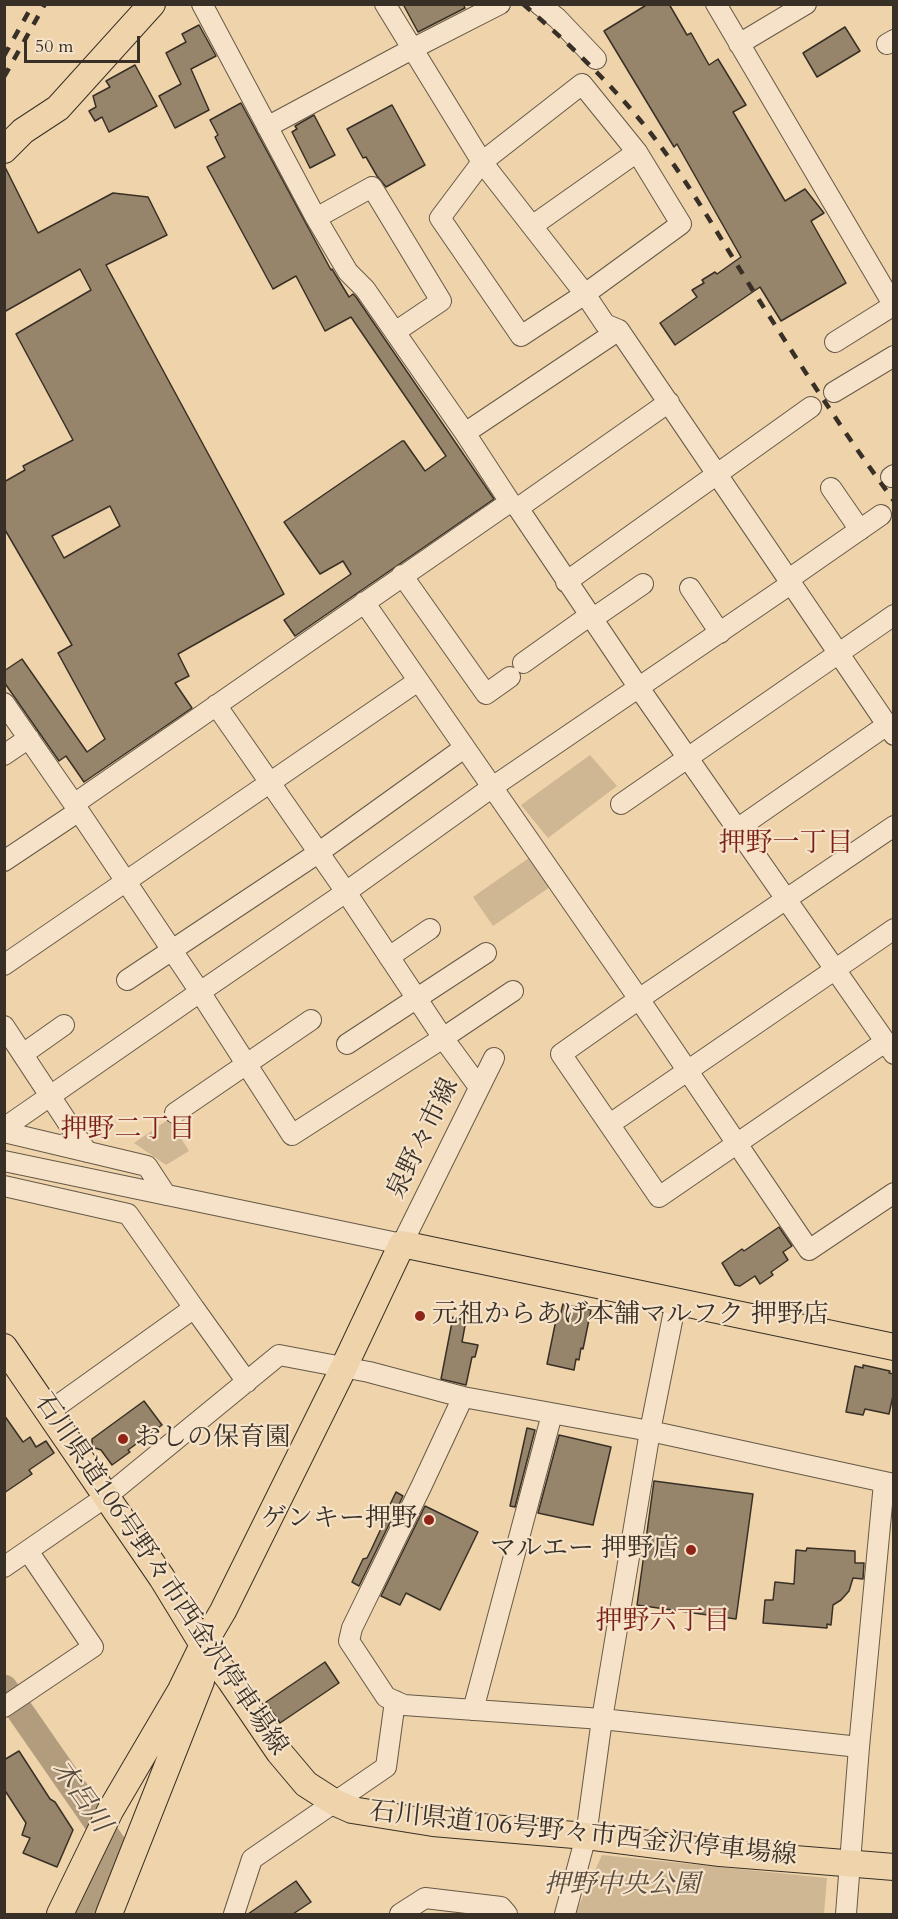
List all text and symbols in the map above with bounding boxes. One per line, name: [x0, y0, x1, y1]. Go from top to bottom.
scale bar: [27, 24, 142, 62]
text: 50 m: [35, 34, 74, 59]
district label: 押野一丁目: [719, 829, 853, 861]
street label: 泉野々市線: [381, 1074, 467, 1204]
district label: 押野二丁目: [61, 1115, 195, 1147]
place label: 元祖からあげ本舗マルフク 押野店: [432, 1300, 829, 1332]
marker: 元祖からあげ本舗マルフク 押野店: [413, 1309, 427, 1323]
street label: 石川県道106号野々市西金沢停車場線: [27, 1388, 293, 1762]
place label: おしの保育園: [135, 1423, 291, 1455]
marker: おしの保育園: [116, 1432, 130, 1446]
place label: ゲンキー押野: [261, 1504, 417, 1536]
marker: ゲンキー押野: [422, 1513, 436, 1527]
place label: マルエー 押野店: [490, 1534, 679, 1566]
marker: マルエー 押野店: [684, 1543, 698, 1557]
district label: 押野六丁目: [596, 1607, 730, 1639]
water label: 木呂川: [43, 1755, 117, 1839]
street label: 石川県道106号野々市西金沢停車場線: [368, 1797, 798, 1873]
park label: 押野中央公園: [544, 1870, 700, 1902]

